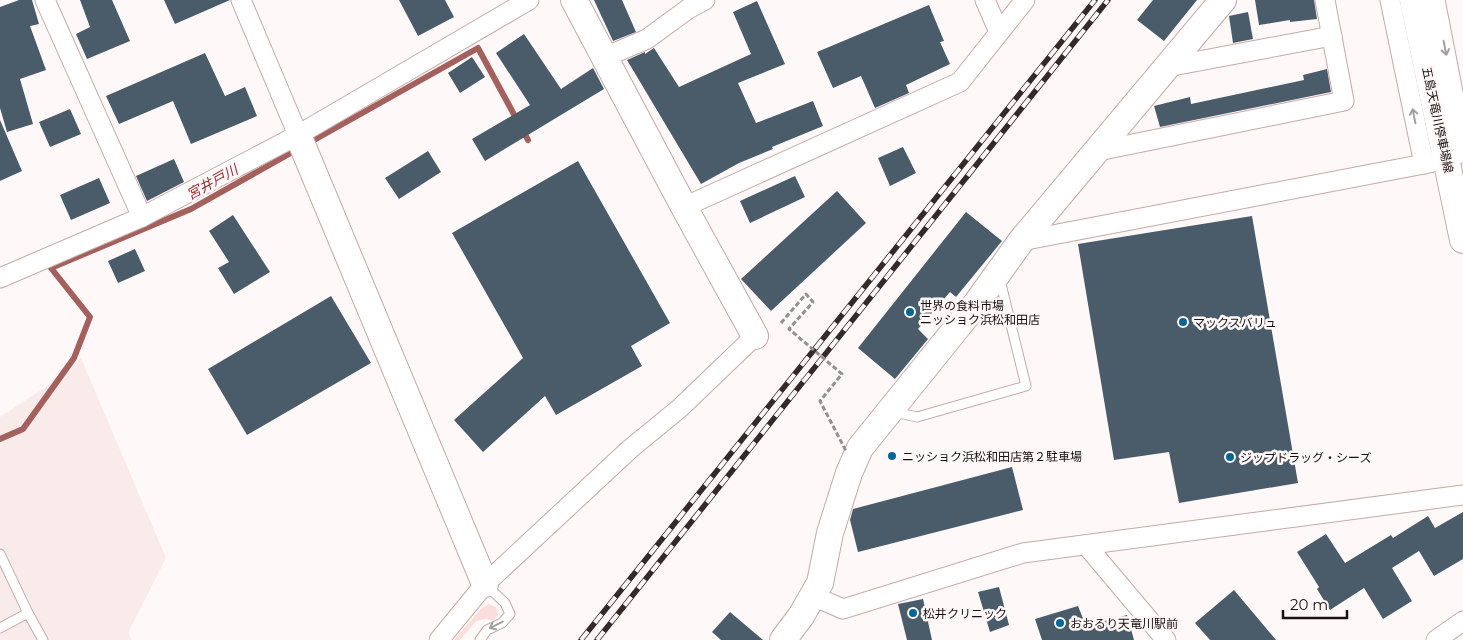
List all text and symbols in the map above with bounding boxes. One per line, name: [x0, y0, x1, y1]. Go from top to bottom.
one-way arrow: [1440, 39, 1450, 55]
street label: 五島天竜川停車場線: [1419, 66, 1457, 174]
one-way arrow: [1409, 109, 1418, 125]
water label: 宮井戸川: [183, 160, 243, 203]
place label: 世界の食料市場 ニッショク浜松和田店: [920, 298, 1040, 327]
marker: 世界の食料市場 ニッショク浜松和田店: [904, 306, 916, 318]
place label: マックスバリュ: [1193, 315, 1277, 330]
marker: マックスバリュ: [1177, 316, 1189, 328]
place label: ニッショク浜松和田店第２駐車場: [902, 449, 1082, 464]
marker: ニッショク浜松和田店第２駐車場: [886, 450, 898, 462]
place label: ジップドラッグ・シーズ: [1240, 450, 1371, 465]
marker: ジップドラッグ・シーズ: [1224, 451, 1236, 463]
scale bar: [1283, 588, 1347, 620]
text: 20 m: [1290, 595, 1328, 614]
place label: 松井クリニック: [923, 606, 1007, 621]
marker: 松井クリニック: [907, 607, 919, 619]
place label: おおるり天竜川駅前: [1070, 616, 1178, 631]
marker: おおるり天竜川駅前: [1054, 617, 1066, 629]
one-way arrow: [489, 621, 504, 630]

